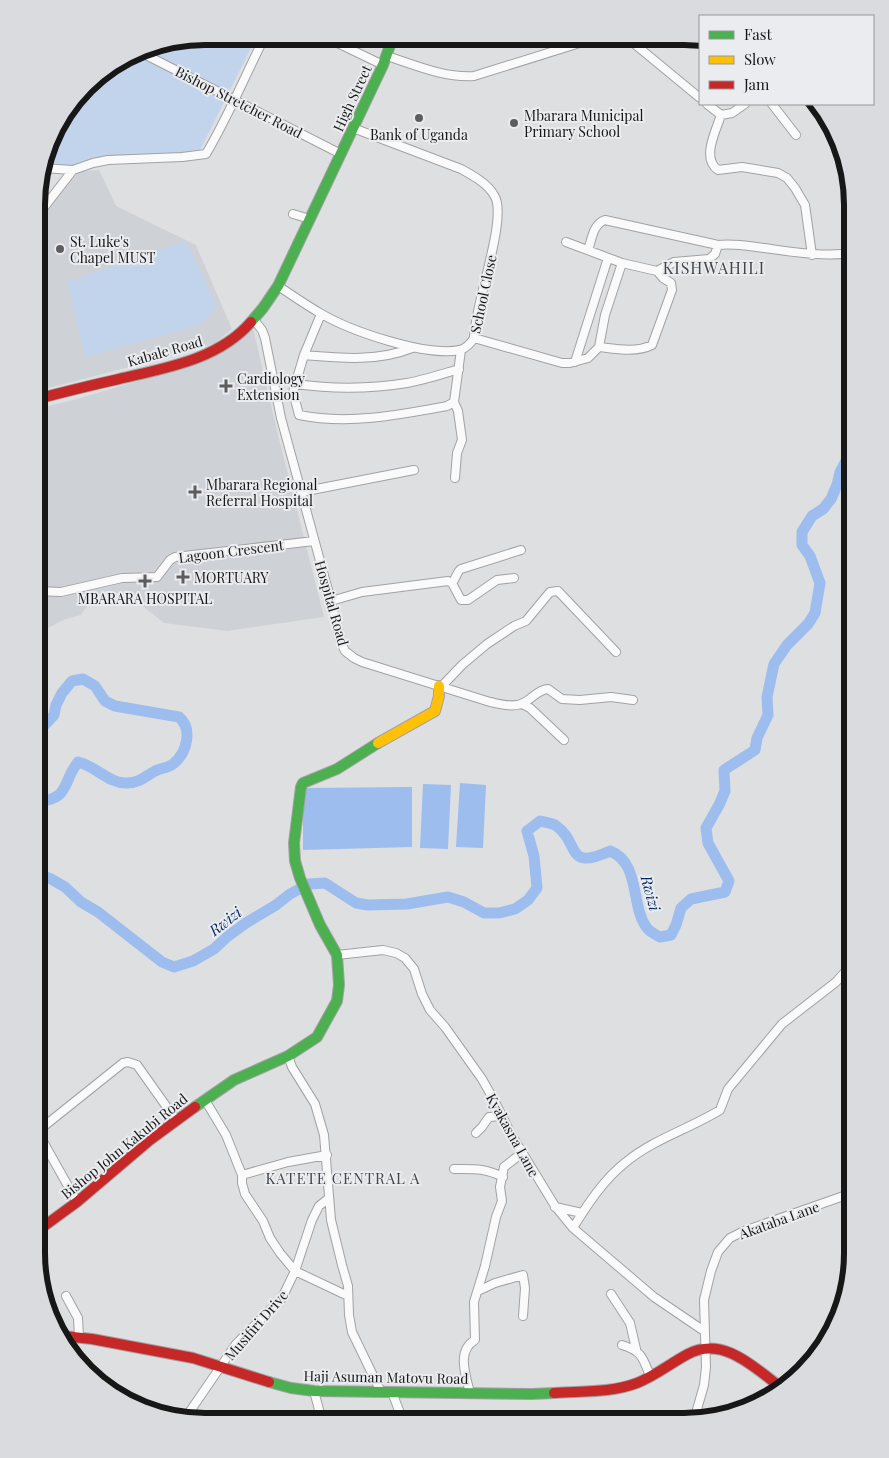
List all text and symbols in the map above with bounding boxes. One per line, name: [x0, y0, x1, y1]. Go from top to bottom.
legend: [699, 15, 874, 105]
text: Fast: [744, 24, 773, 44]
text: Slow: [744, 49, 776, 69]
street label: High Street: [328, 61, 376, 134]
street label: Bishop Stretcher Road: [172, 62, 306, 142]
text: Jam: [743, 74, 770, 94]
place label: Mbarara Municipal Primary School: [524, 106, 643, 141]
marker: Bank of Uganda: [413, 112, 425, 124]
marker: Mbarara Municipal Primary School: [508, 117, 520, 129]
place label: Bank of Uganda: [370, 125, 468, 144]
place label: St. Luke's Chapel MUST: [70, 232, 156, 267]
marker: St. Luke's Chapel MUST: [54, 243, 66, 255]
street label: School Close: [465, 253, 501, 335]
district label: KISHWAHILI: [663, 257, 765, 278]
street label: Kabale Road: [125, 331, 205, 371]
place label: Cardiology Extension: [237, 369, 305, 404]
marker: Cardiology Extension: [219, 379, 233, 393]
place label: Mbarara Regional Referral Hospital: [206, 475, 317, 510]
marker: Mbarara Regional Referral Hospital: [188, 485, 202, 499]
street label: Lagoon Crescent: [177, 535, 286, 567]
street label: Hospital Road: [311, 558, 353, 648]
place label: MORTUARY: [194, 568, 269, 587]
marker: MORTUARY: [176, 570, 190, 584]
marker: MBARARA HOSPITAL: [138, 574, 152, 588]
place label: MBARARA HOSPITAL: [78, 589, 212, 608]
water label: Rwizi: [636, 872, 665, 913]
water label: Rwizi: [204, 902, 246, 941]
street label: Bishop John Kakubi Road: [57, 1089, 191, 1203]
street label: Kyakasna Lane: [482, 1090, 544, 1180]
district label: KATETE CENTRAL A: [266, 1168, 420, 1188]
street label: Akataba Lane: [735, 1197, 822, 1244]
street label: Musifiri Drive: [220, 1286, 292, 1364]
street label: Haji Asuman Matovu Road: [303, 1366, 469, 1388]

